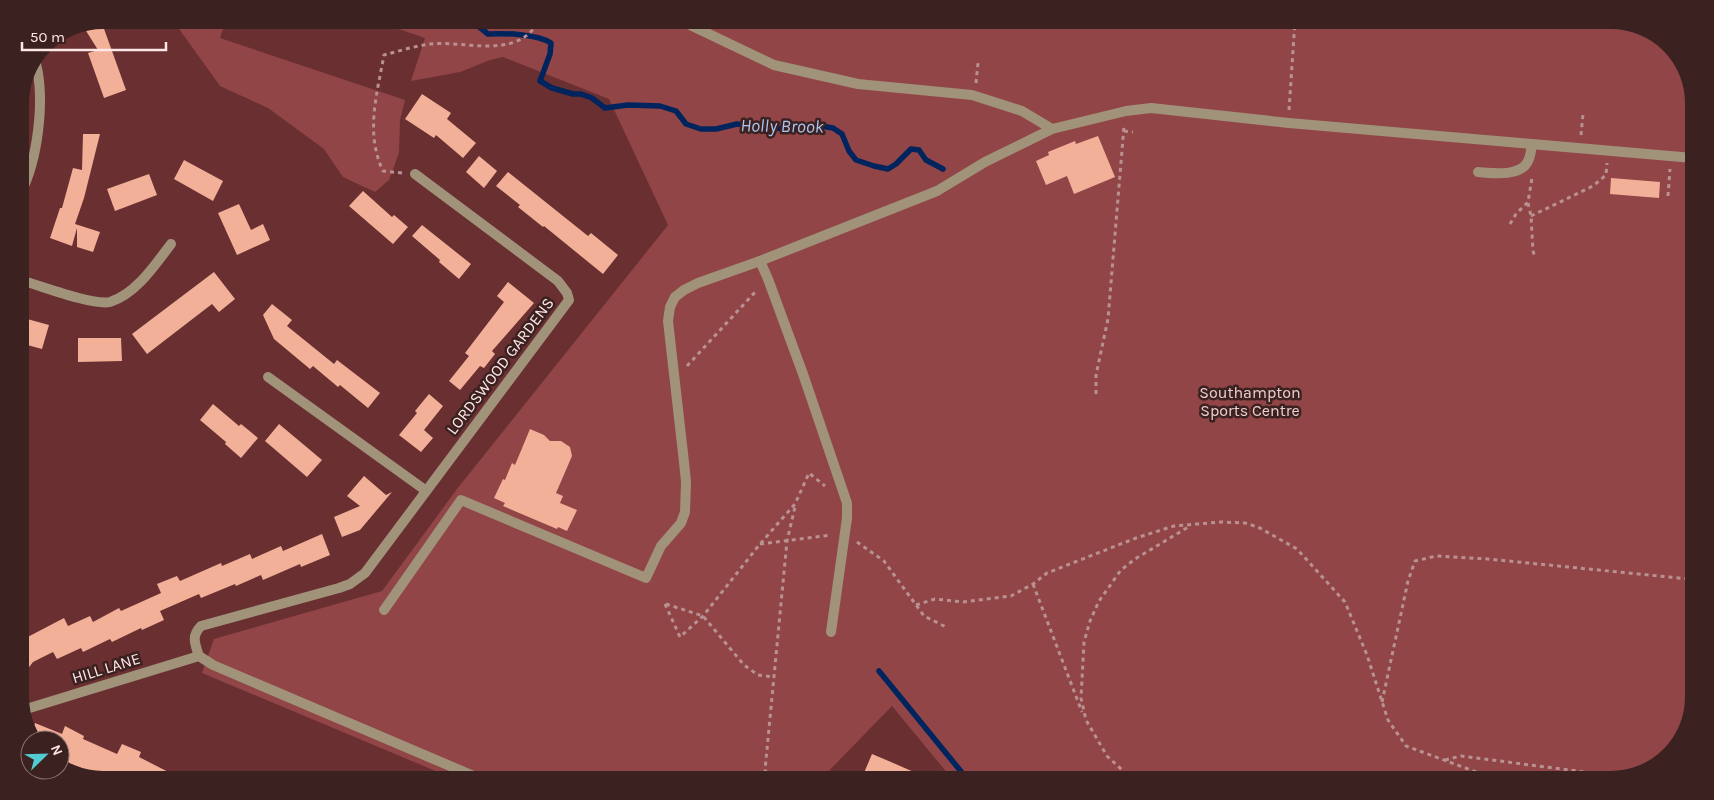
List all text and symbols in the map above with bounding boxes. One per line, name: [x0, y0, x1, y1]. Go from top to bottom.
scale bar: [22, 20, 166, 52]
text: 50 m: [30, 28, 65, 46]
water label: Holly Brook: [740, 114, 825, 138]
street label: LORDSWOOD GARDENS: [442, 294, 558, 438]
park label: Southampton Sports Centre: [1199, 383, 1301, 420]
street label: HILL LANE: [69, 649, 143, 687]
north arrow: [20, 730, 70, 780]
text: N: [47, 742, 66, 758]

